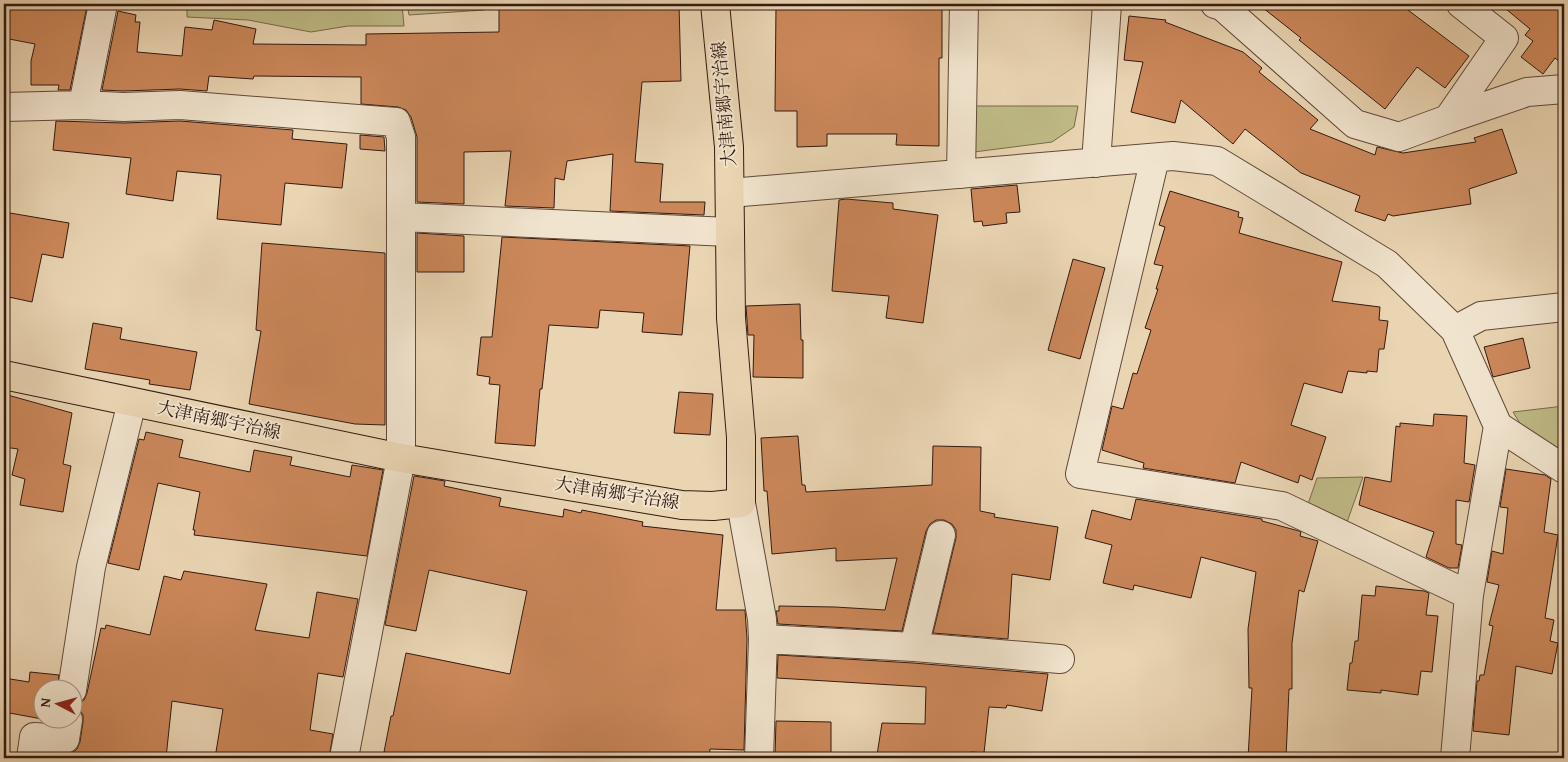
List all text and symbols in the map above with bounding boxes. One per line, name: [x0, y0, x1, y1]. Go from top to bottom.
street label: 大津南郷宇治線: [705, 40, 742, 168]
street label: 大津南郷宇治線: [155, 393, 284, 446]
street label: 大津南郷宇治線: [553, 469, 681, 516]
north arrow: [32, 680, 82, 730]
text: N: [35, 696, 56, 708]

